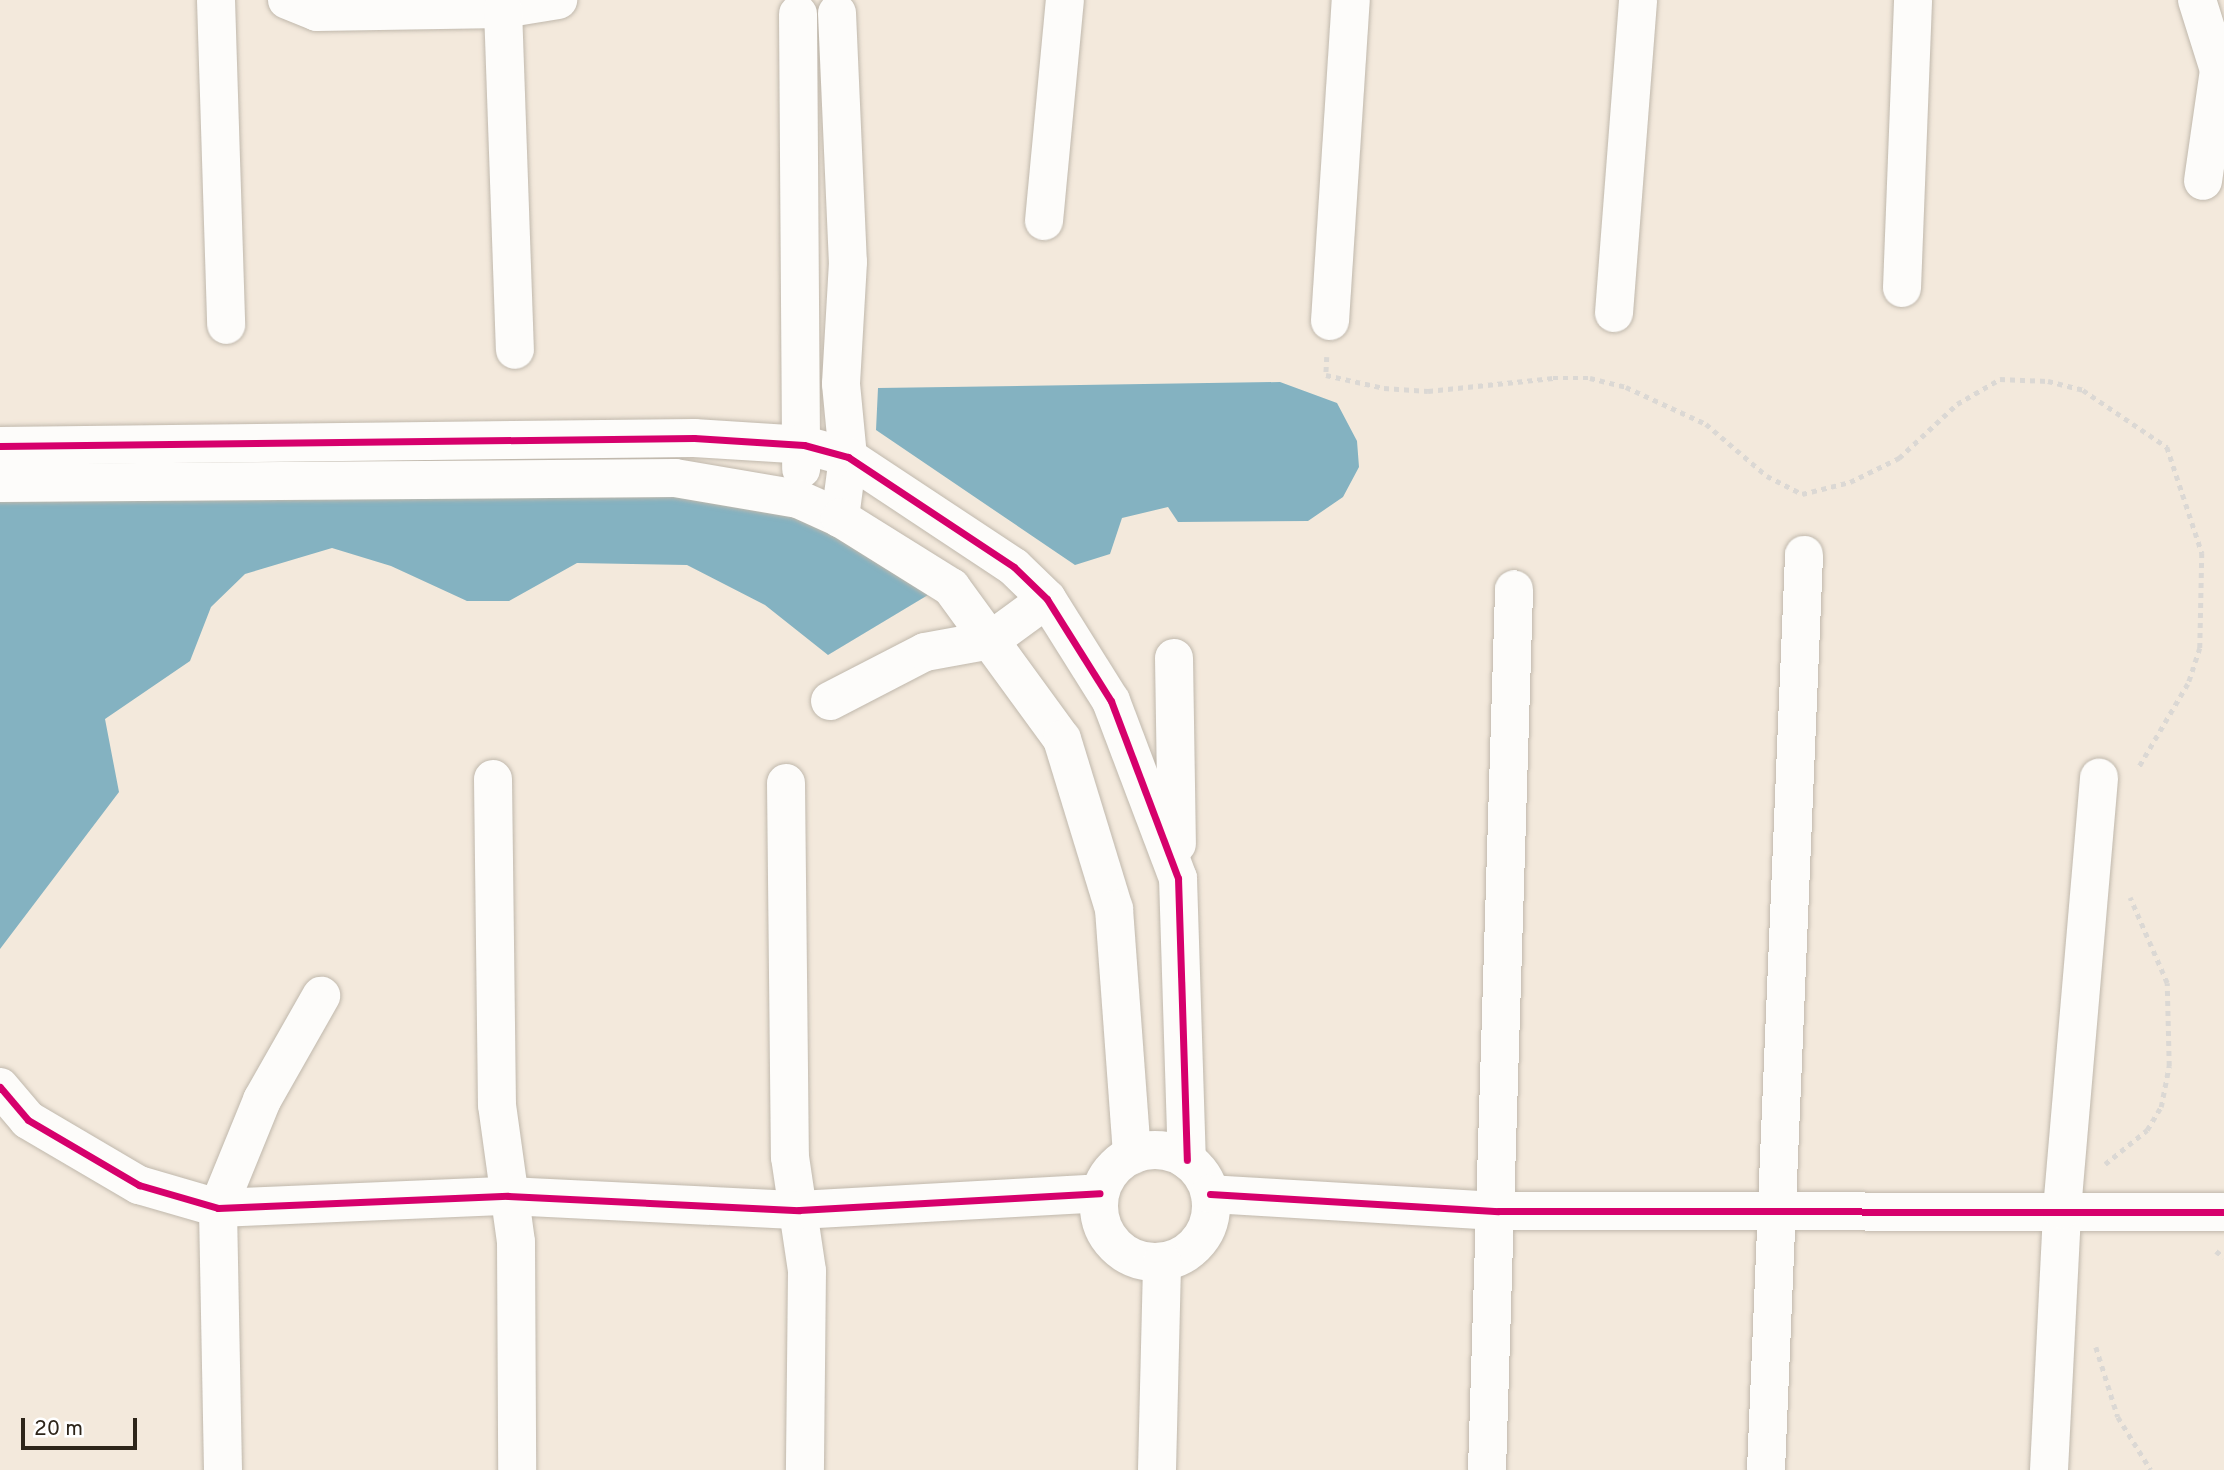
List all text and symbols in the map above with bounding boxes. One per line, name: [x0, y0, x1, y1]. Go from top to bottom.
scale bar: [24, 1404, 140, 1448]
text: 20 m: [34, 1416, 83, 1443]

